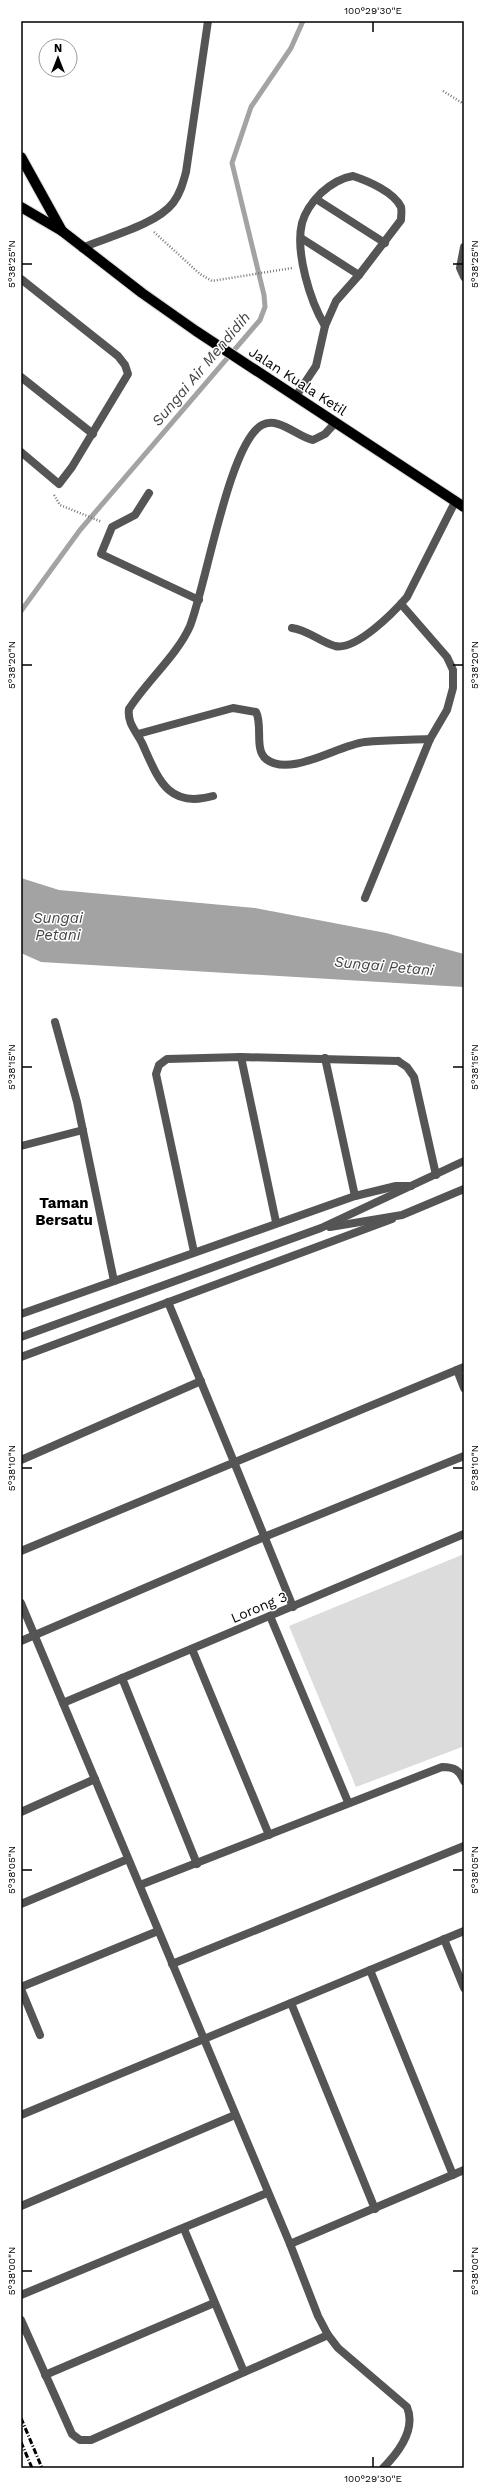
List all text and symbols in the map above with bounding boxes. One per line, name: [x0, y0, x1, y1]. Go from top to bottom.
text: 100°29'30"E: [344, 5, 402, 16]
north arrow: [38, 38, 78, 78]
text: N: [54, 42, 62, 55]
text: 5°38'25"N: [6, 240, 17, 288]
text: 5°38'25"N: [469, 240, 480, 288]
water label: Sungai Air Mendidih: [148, 308, 254, 430]
street label: Jalan Kuala Ketil: [246, 343, 351, 419]
text: 5°38'20"N: [6, 641, 17, 689]
text: 5°38'20"N: [469, 641, 480, 689]
water label: Sungai Petani: [33, 909, 84, 944]
water label: Sungai Petani: [333, 953, 436, 979]
text: 5°38'15"N: [6, 1044, 17, 1090]
text: 5°38'15"N: [469, 1044, 480, 1090]
district label: Taman Bersatu: [35, 1194, 93, 1229]
text: 5°38'10"N: [6, 1445, 17, 1491]
text: 5°38'10"N: [469, 1445, 480, 1491]
street label: Lorong 3: [228, 1588, 290, 1626]
text: 5°38'05"N: [6, 1846, 17, 1894]
text: 5°38'05"N: [469, 1846, 480, 1894]
text: 5°38'00"N: [6, 2247, 17, 2295]
text: 5°38'00"N: [469, 2247, 480, 2295]
text: 100°29'30"E: [344, 2473, 402, 2484]

